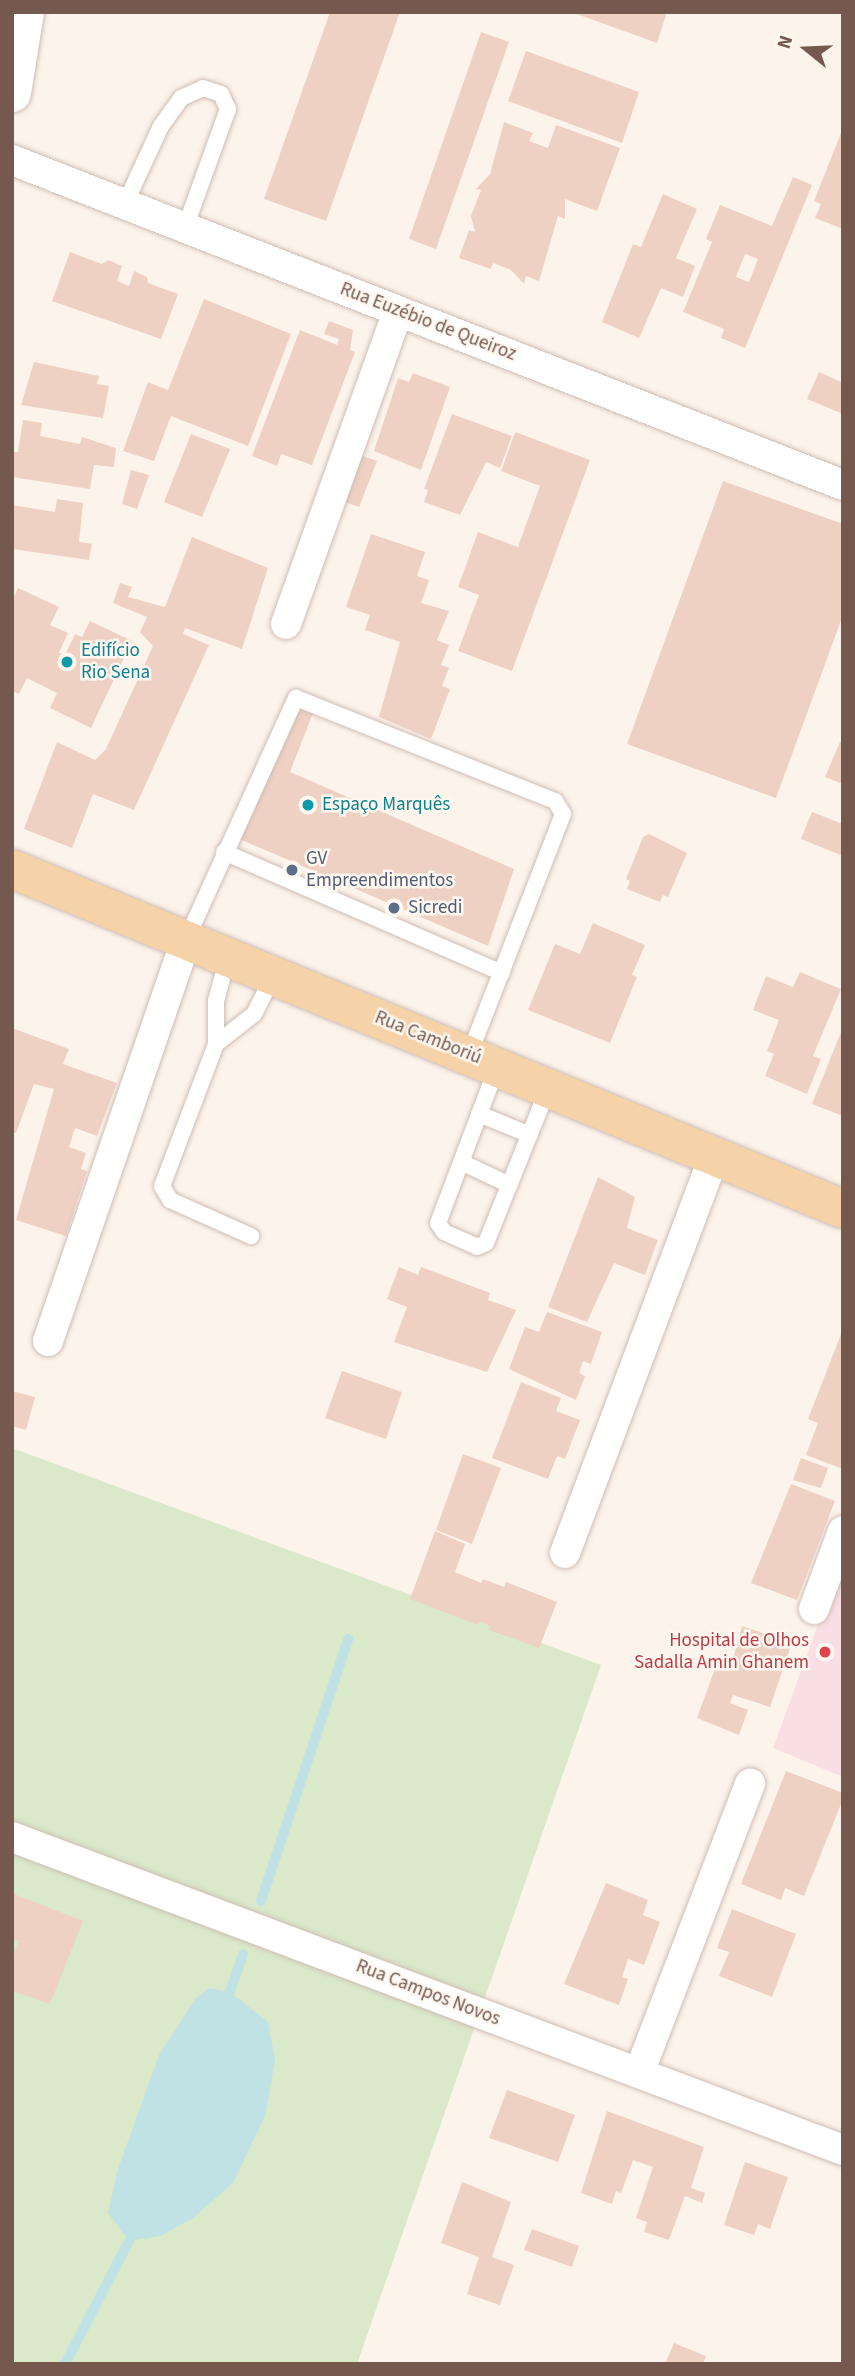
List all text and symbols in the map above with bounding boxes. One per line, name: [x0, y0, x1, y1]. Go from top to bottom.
north arrow: [771, 14, 841, 84]
text: N: [771, 32, 800, 53]
street label: Rua Euzébio de Queiroz: [337, 278, 519, 366]
place label: Edifício Rio Sena: [81, 640, 150, 684]
marker: Edifício Rio Sena: [59, 654, 75, 670]
place label: Espaço Marquês: [322, 794, 450, 816]
marker: Espaço Marquês: [300, 797, 316, 813]
place label: GV Empreendimentos: [306, 848, 453, 892]
marker: GV Empreendimentos: [284, 862, 300, 878]
place label: Sicredi: [408, 897, 463, 919]
marker: Sicredi: [386, 900, 402, 916]
street label: Rua Camboriú: [371, 1006, 485, 1070]
place label: Hospital de Olhos Sadalla Amin Ghanem: [634, 1630, 809, 1674]
marker: Hospital de Olhos Sadalla Amin Ghanem: [815, 1642, 835, 1662]
street label: Rua Campos Novos: [353, 1955, 503, 2031]

